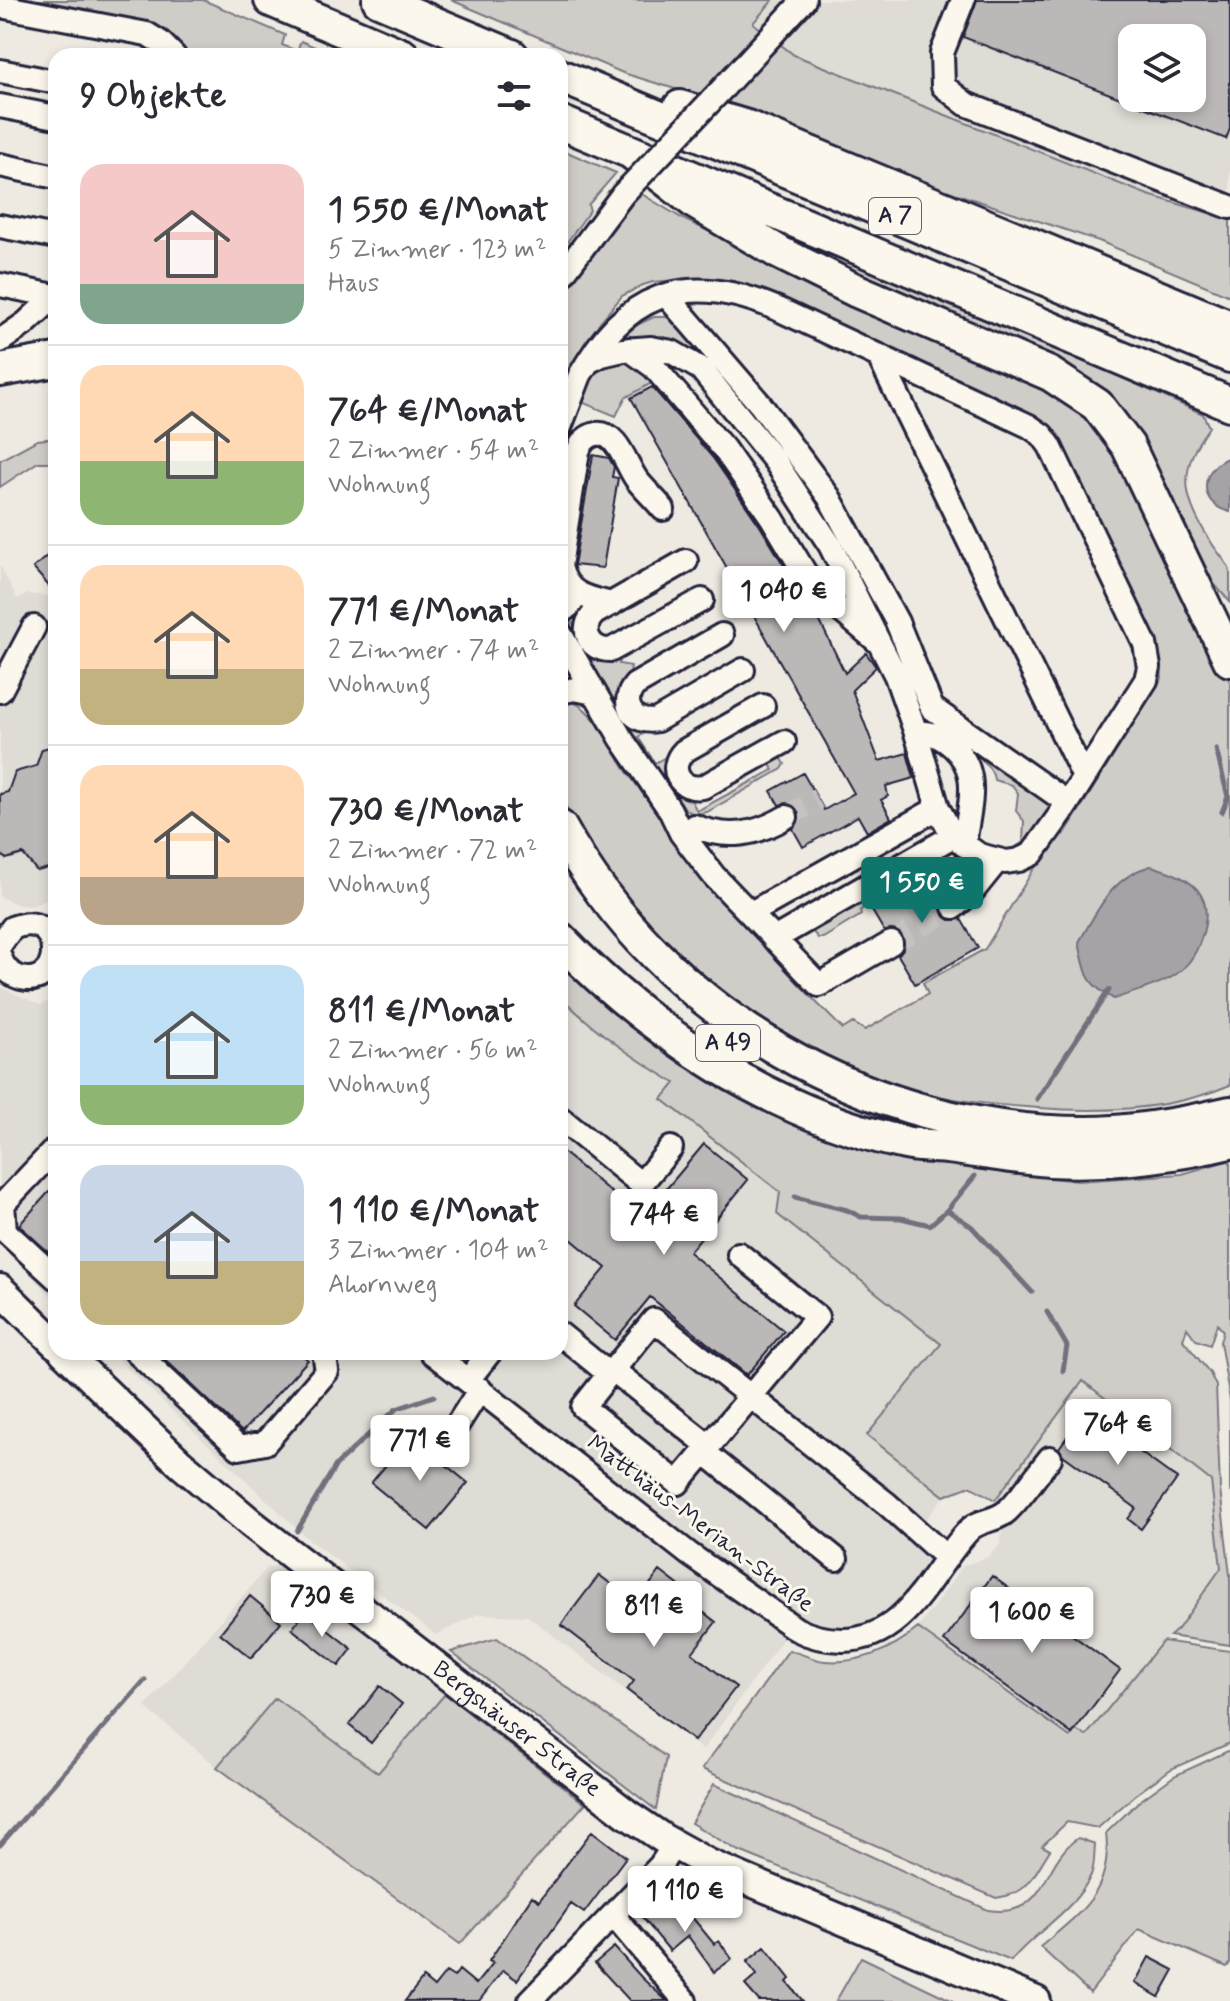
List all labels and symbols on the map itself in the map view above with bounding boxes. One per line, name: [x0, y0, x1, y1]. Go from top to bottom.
road number: A 7: [869, 198, 921, 234]
pin: 1 040 €: [710, 566, 858, 634]
pin: 1 550 €: [848, 857, 996, 925]
road number: A 49: [696, 1025, 760, 1061]
pin: 744 €: [608, 1189, 720, 1257]
pin: 764 €: [1062, 1399, 1174, 1467]
pin: 771 €: [364, 1415, 476, 1483]
street label: Matthäus-Merian-Straße: [580, 1428, 820, 1620]
pin: 730 €: [266, 1571, 378, 1639]
pin: 811 €: [598, 1581, 710, 1649]
pin: 1 600 €: [958, 1587, 1106, 1655]
street label: Bergshäuser Straße: [426, 1654, 608, 1804]
pin: 1 110 €: [611, 1866, 759, 1934]

